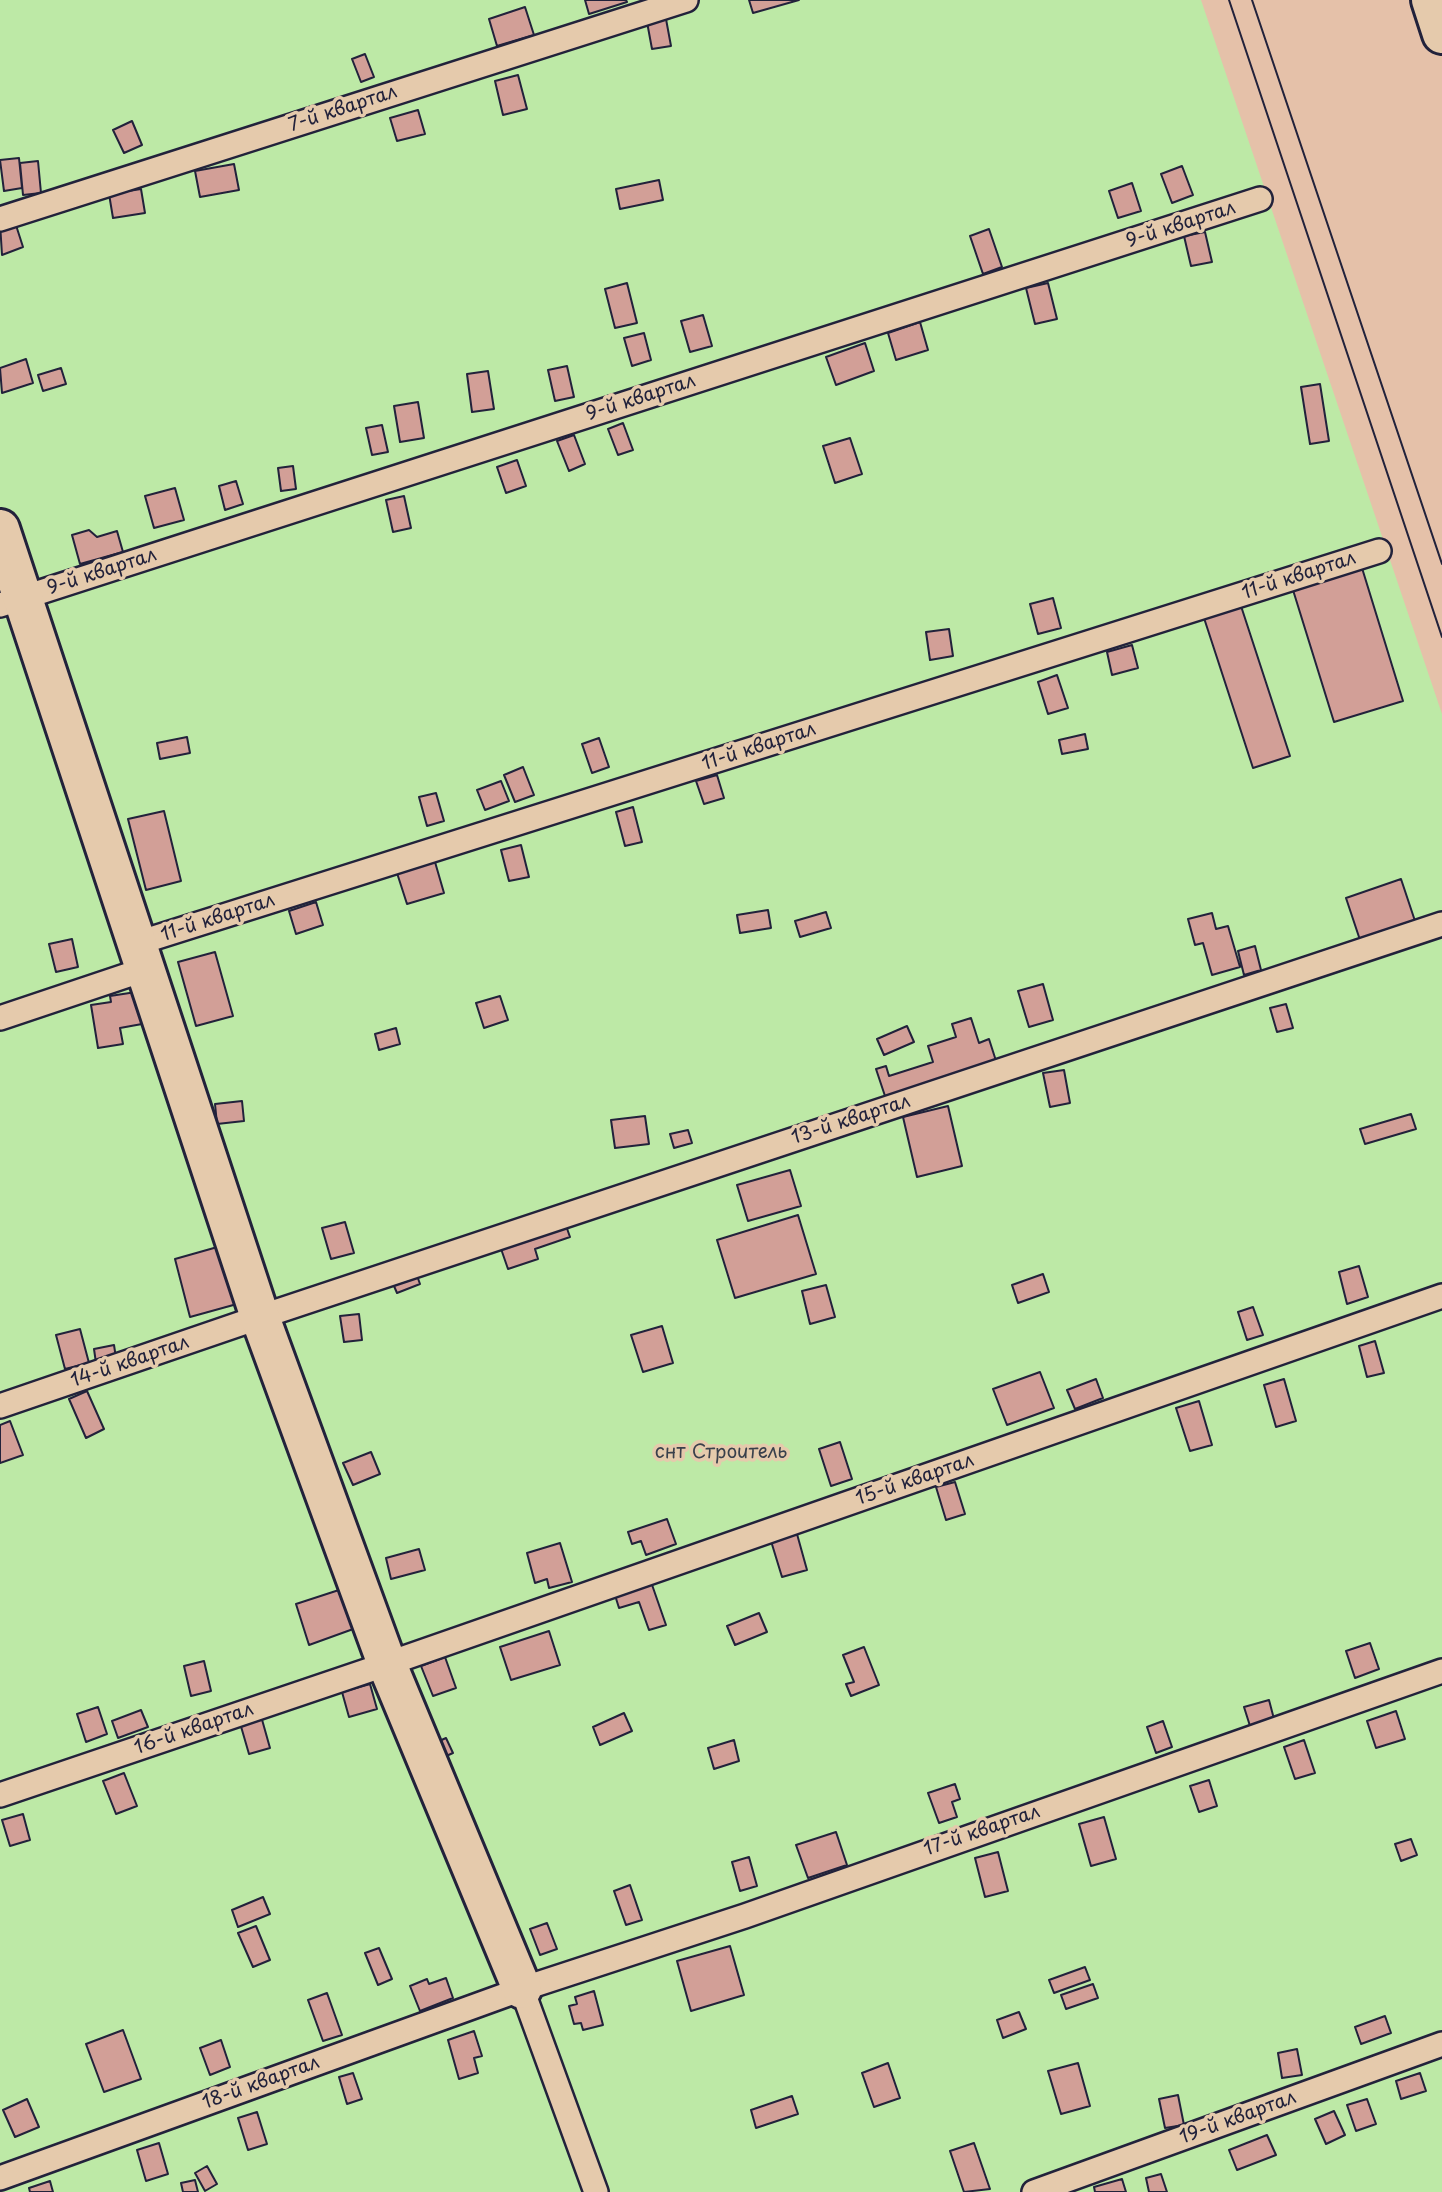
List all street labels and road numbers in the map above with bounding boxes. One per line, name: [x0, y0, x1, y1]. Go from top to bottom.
street label: 7-й квартал: [286, 81, 400, 137]
street label: 9-й квартал: [1123, 197, 1239, 253]
street label: 9-й квартал: [583, 370, 699, 426]
street label: 9-й квартал: [44, 544, 160, 600]
street label: 11-й квартал: [1239, 547, 1359, 605]
street label: 11-й квартал: [699, 718, 819, 776]
street label: 11-й квартал: [158, 889, 278, 947]
street label: 13-й квартал: [789, 1090, 913, 1150]
street label: 14-й квартал: [68, 1331, 192, 1393]
street label: 15-й квартал: [853, 1449, 977, 1511]
street label: 16-й квартал: [131, 1698, 257, 1760]
street label: 17-й квартал: [921, 1800, 1043, 1862]
street label: 18-й квартал: [199, 2051, 323, 2115]
street label: 19-й квартал: [1177, 2086, 1299, 2150]

